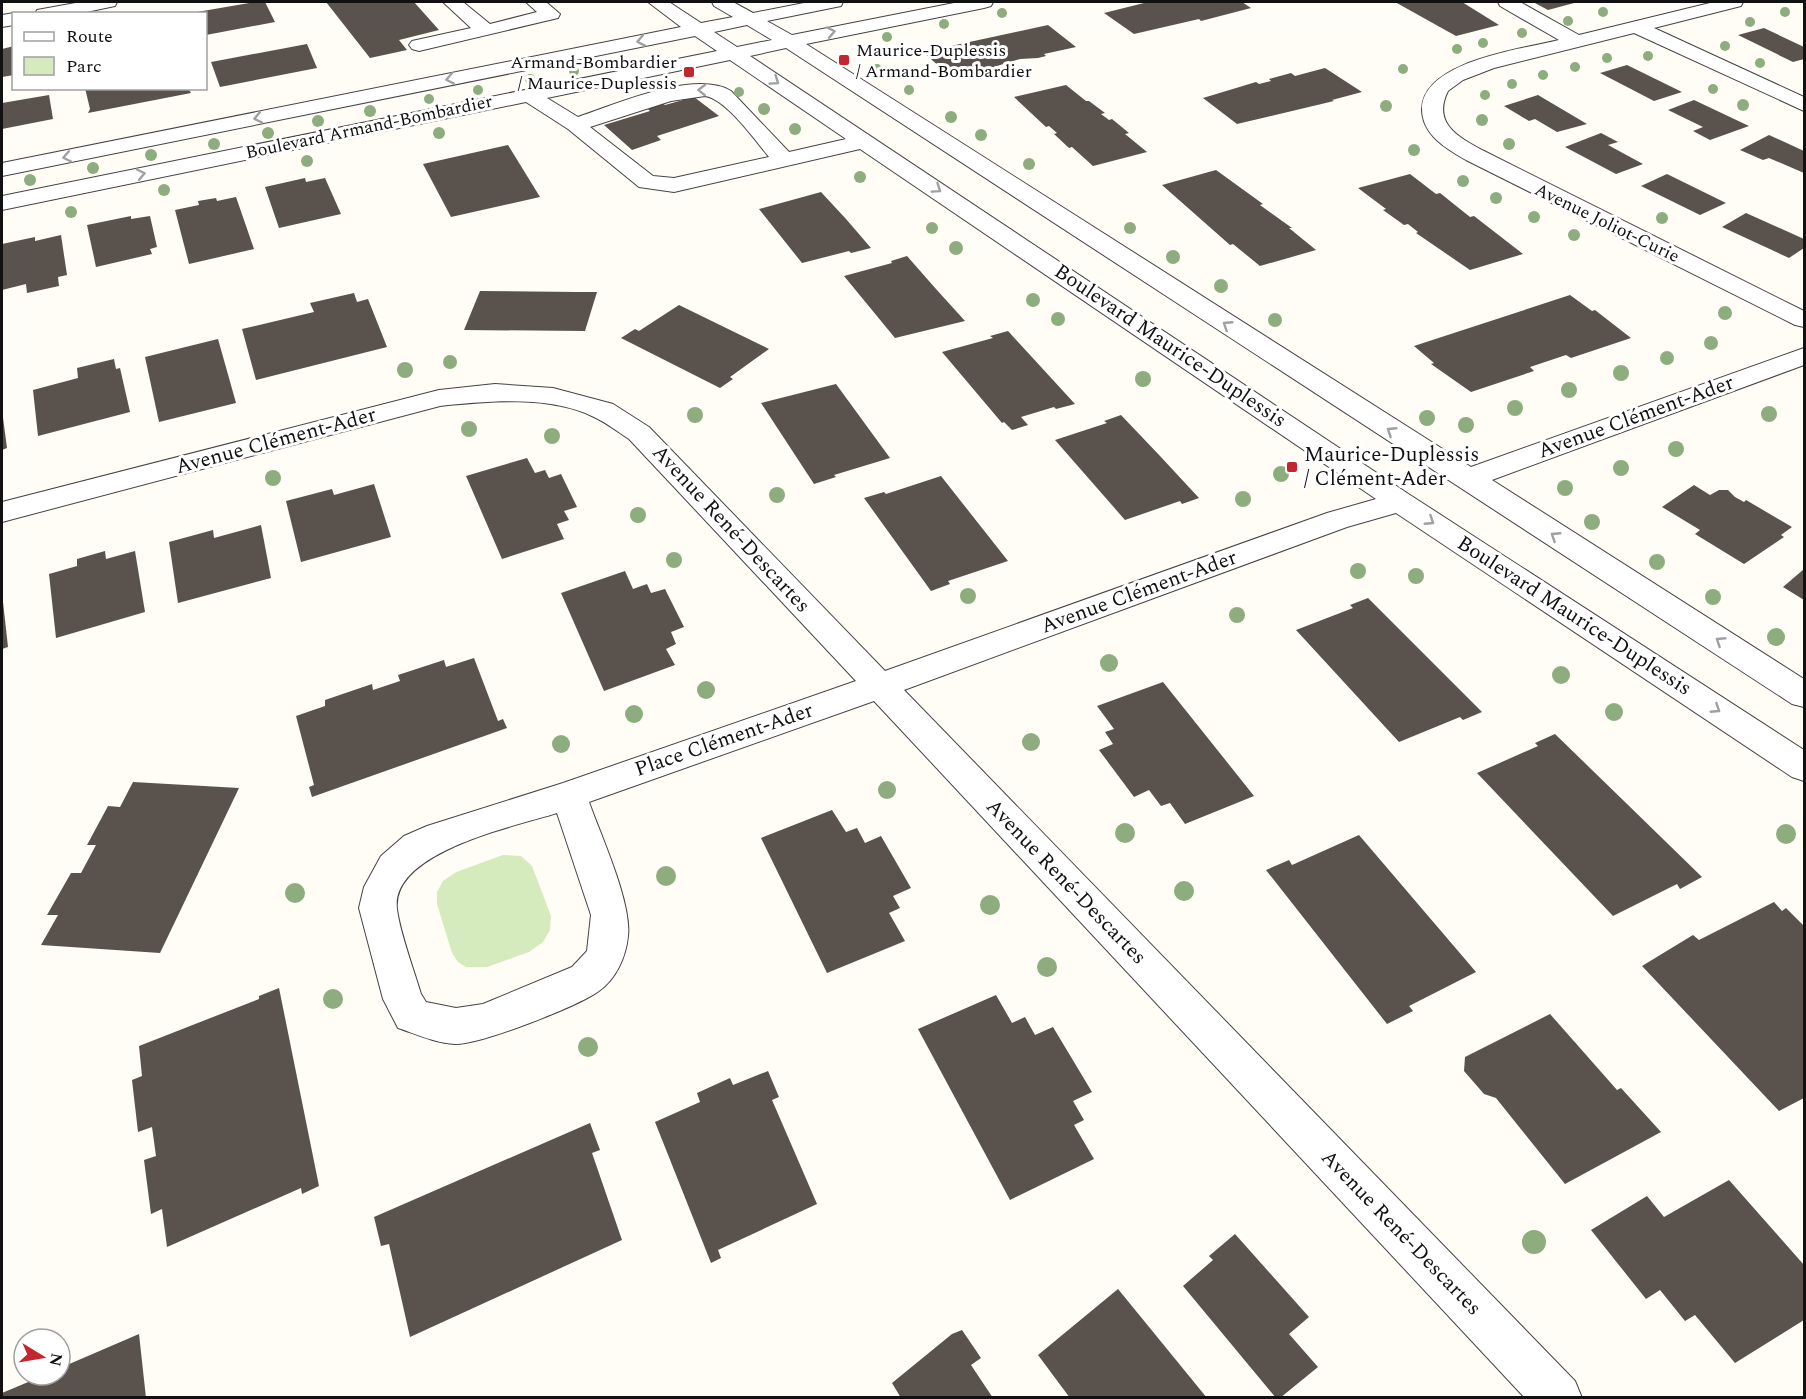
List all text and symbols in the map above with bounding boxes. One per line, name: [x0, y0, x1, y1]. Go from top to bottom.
legend: [12, 12, 207, 90]
text: Route: [66, 23, 113, 50]
one-way arrow: [826, 26, 836, 39]
one-way arrow: [636, 33, 646, 46]
place label: Maurice-Duplessis / Armand-Bombardier: [856, 37, 1032, 85]
place label: Armand-Bombardier / Maurice-Duplessis: [510, 49, 677, 97]
text: Parc: [66, 53, 102, 80]
marker: Maurice-Duplessis / Armand-Bombardier: [837, 53, 851, 67]
marker: Armand-Bombardier / Maurice-Duplessis: [682, 65, 696, 79]
one-way arrow: [445, 72, 455, 85]
one-way arrow: [769, 73, 780, 84]
one-way arrow: [697, 84, 706, 96]
street label: Boulevard Armand-Bombardier: [243, 88, 495, 166]
one-way arrow: [254, 110, 264, 123]
one-way arrow: [63, 149, 73, 162]
one-way arrow: [136, 168, 146, 181]
street label: Avenue Joliot-Curie: [1530, 176, 1684, 270]
one-way arrow: [931, 182, 942, 193]
street label: Boulevard Maurice-Duplessis: [1047, 256, 1293, 436]
one-way arrow: [1223, 321, 1234, 332]
street label: Avenue Clément-Ader: [1534, 367, 1738, 467]
street label: Avenue Clément-Ader: [172, 399, 380, 483]
one-way arrow: [1387, 426, 1397, 438]
street label: Avenue René-Descartes: [644, 438, 818, 620]
place label: Maurice-Duplessis / Clément-Ader: [1304, 439, 1479, 495]
marker: Maurice-Duplessis / Clément-Ader: [1285, 460, 1299, 474]
one-way arrow: [1423, 514, 1434, 525]
street label: Boulevard Maurice-Duplessis: [1450, 528, 1698, 704]
one-way arrow: [1551, 532, 1562, 543]
street label: Avenue Clément-Ader: [1037, 542, 1241, 642]
one-way arrow: [1716, 636, 1726, 648]
street label: Place Clément-Ader: [630, 694, 818, 786]
one-way arrow: [1709, 702, 1720, 713]
street label: Avenue René-Descartes: [978, 792, 1154, 972]
street label: Avenue René-Descartes: [1313, 1143, 1489, 1323]
north arrow: [12, 1327, 72, 1387]
text: N: [43, 1351, 69, 1368]

